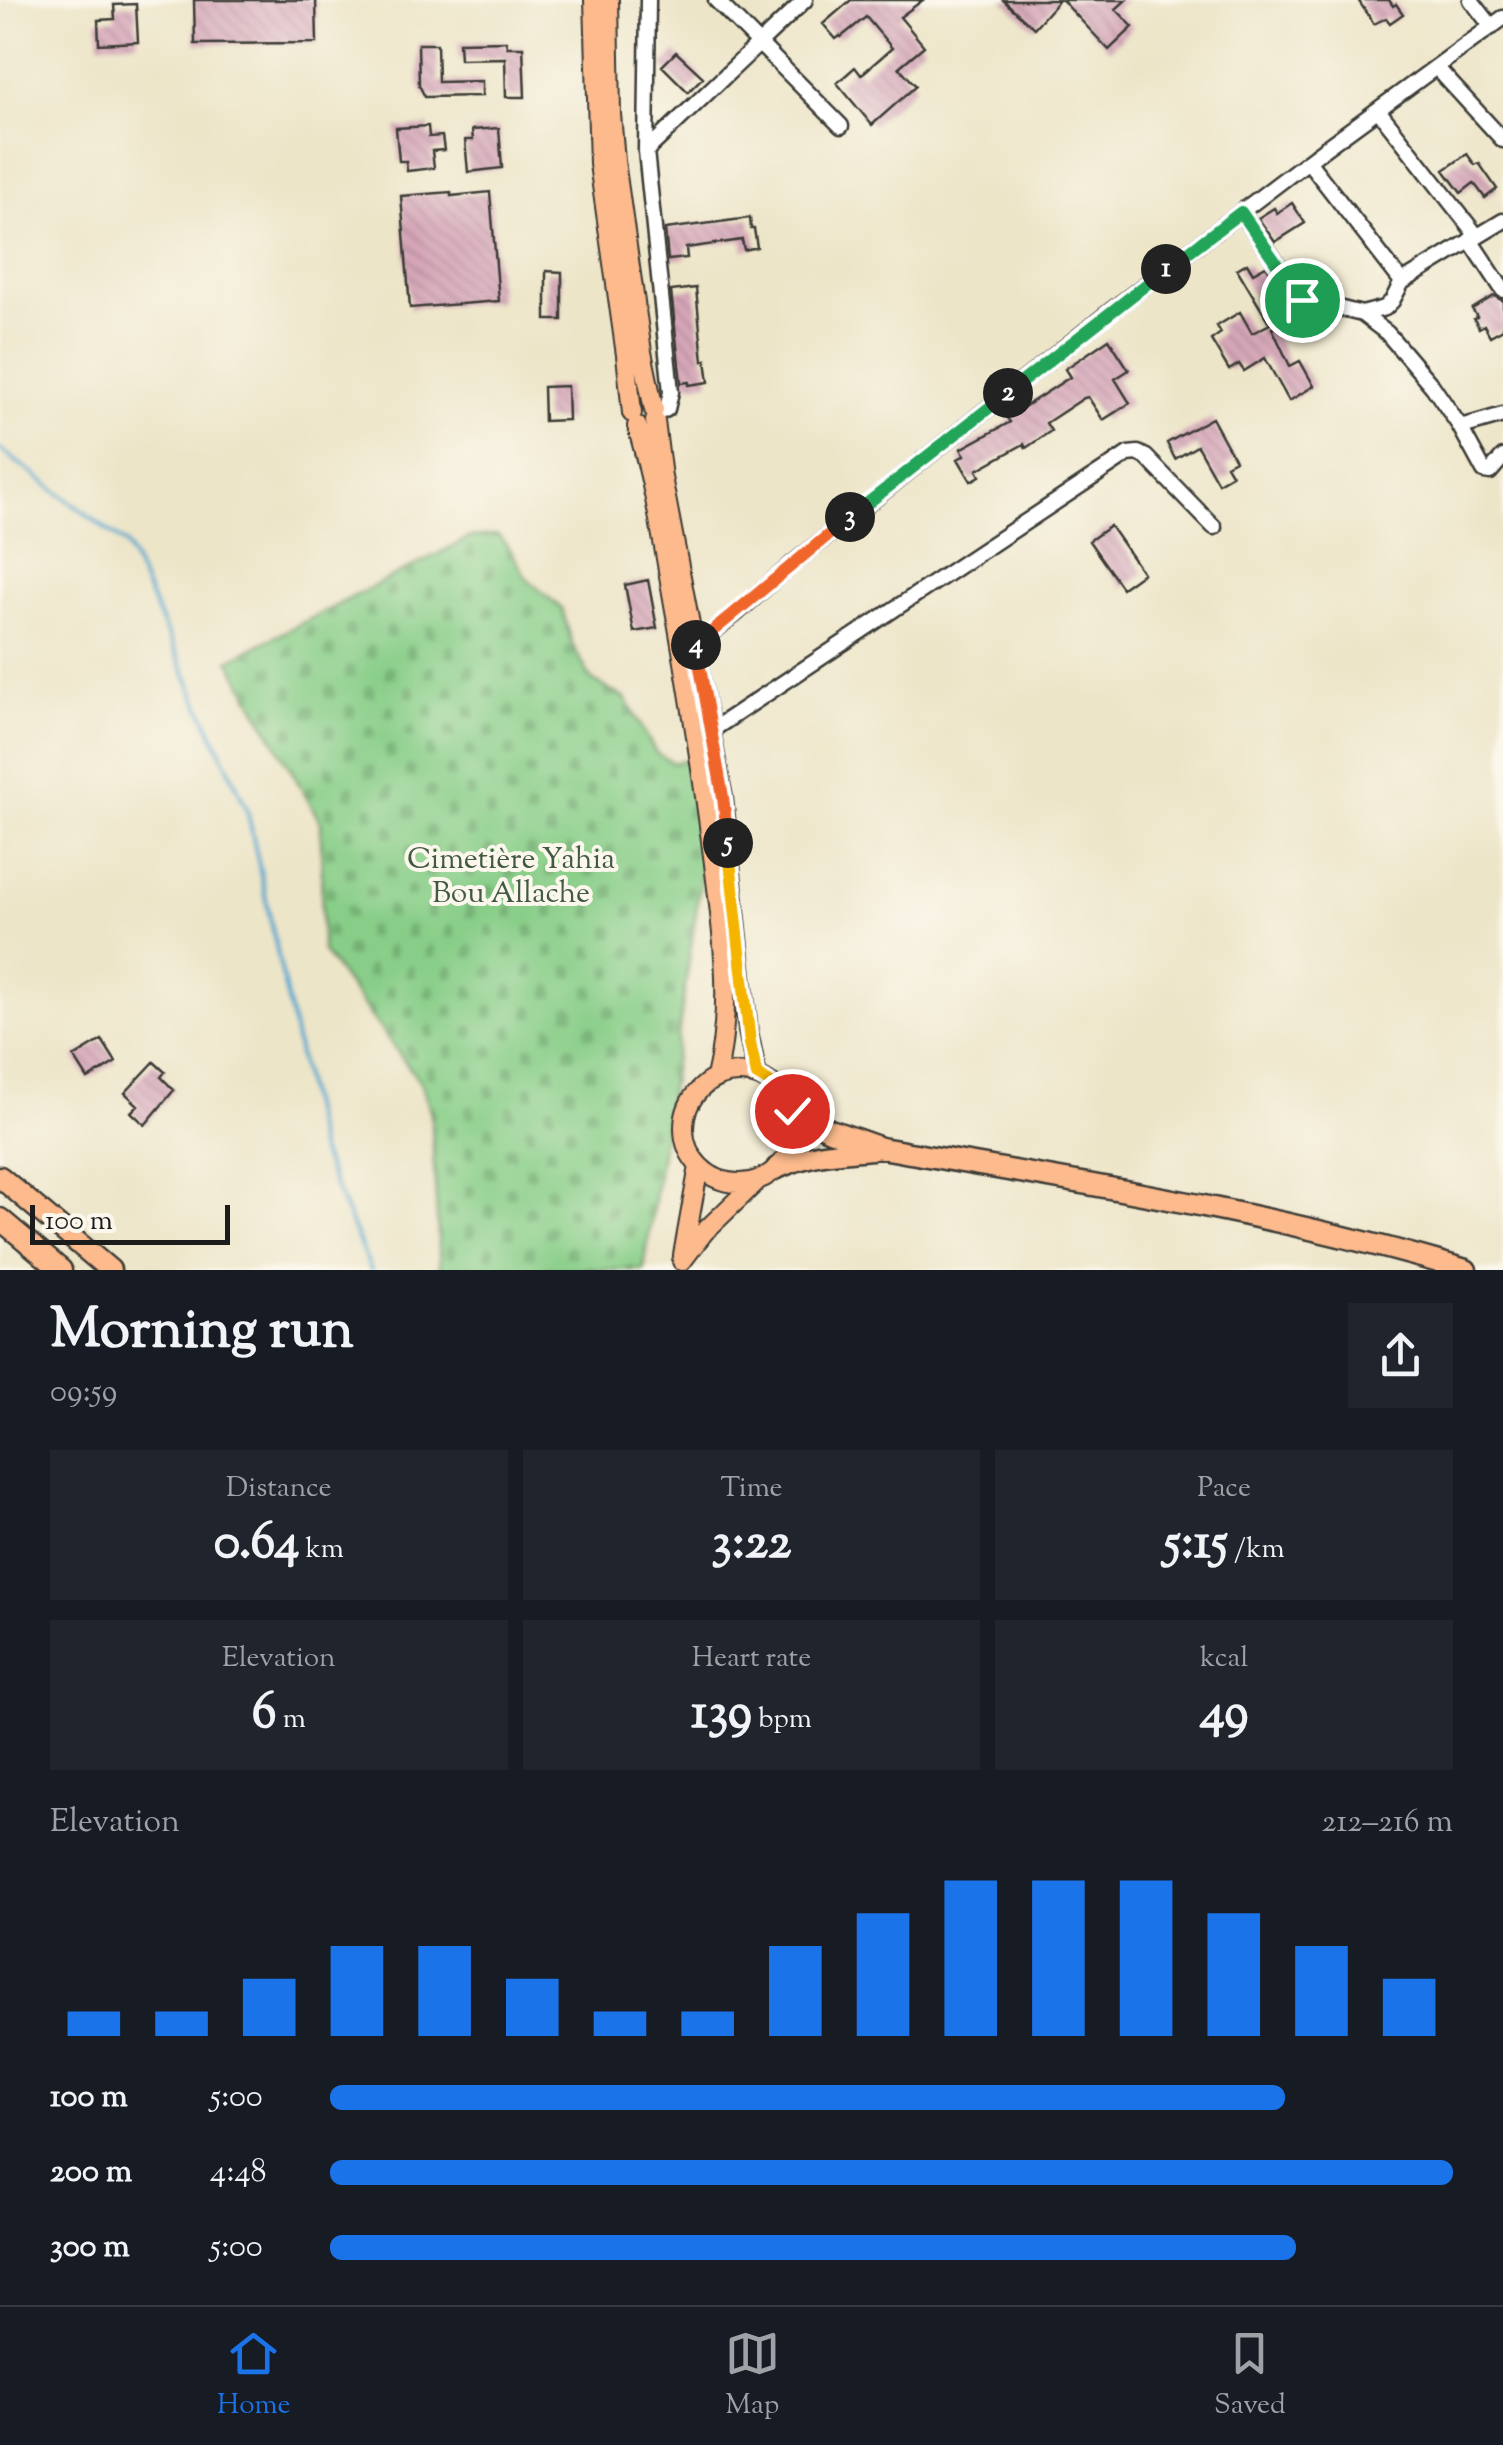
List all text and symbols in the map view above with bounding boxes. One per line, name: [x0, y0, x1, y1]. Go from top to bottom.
pin: 1: [1141, 244, 1191, 294]
text: 1: [1161, 249, 1171, 289]
pin: [1260, 258, 1345, 343]
icon: arrive: [1275, 273, 1330, 328]
pin: 2: [983, 368, 1033, 418]
text: 2: [1001, 373, 1015, 413]
pin: 3: [825, 492, 875, 542]
text: 3: [844, 497, 856, 537]
pin: 4: [671, 620, 721, 670]
text: 4: [689, 625, 703, 665]
pin: 5: [703, 818, 753, 868]
text: 5: [723, 823, 733, 863]
park label: Cimetière Yahia Bou Allache: [407, 839, 615, 916]
pin: [750, 1069, 835, 1154]
icon: check: [765, 1084, 820, 1139]
scale bar: [30, 1200, 230, 1244]
text: 100 m: [45, 1202, 113, 1242]
text: Morning run: [50, 1293, 354, 1372]
button: share: [1348, 1303, 1453, 1408]
text: 09:59: [50, 1370, 117, 1416]
text: Distance: [226, 1469, 332, 1509]
text: Time: [720, 1469, 783, 1509]
text: Pace: [1197, 1469, 1251, 1509]
text: 0.64: [214, 1509, 300, 1581]
text: 3:22: [711, 1509, 791, 1581]
text: 5:15: [1164, 1509, 1228, 1581]
text: km: [300, 1530, 344, 1570]
text: /km: [1228, 1530, 1285, 1570]
text: Elevation: [222, 1639, 336, 1679]
text: Heart rate: [692, 1639, 811, 1679]
text: kcal: [1200, 1639, 1248, 1679]
text: 6: [252, 1679, 277, 1751]
text: 139: [691, 1679, 752, 1751]
text: 49: [1200, 1679, 1249, 1751]
text: m: [277, 1700, 306, 1740]
text: bpm: [752, 1700, 812, 1740]
text: Elevation: [50, 1800, 180, 1846]
text: 212–216 m: [1321, 1800, 1453, 1846]
text: 100 m: [50, 2075, 128, 2121]
text: 5:00: [210, 2075, 263, 2121]
text: 200 m: [50, 2150, 132, 2196]
text: 4:48: [210, 2150, 267, 2196]
text: 300 m: [50, 2225, 130, 2271]
text: 5:00: [210, 2225, 263, 2271]
tab: Home: [217, 2326, 291, 2426]
tab: Map: [725, 2326, 780, 2426]
tab: Saved: [1214, 2326, 1286, 2426]

